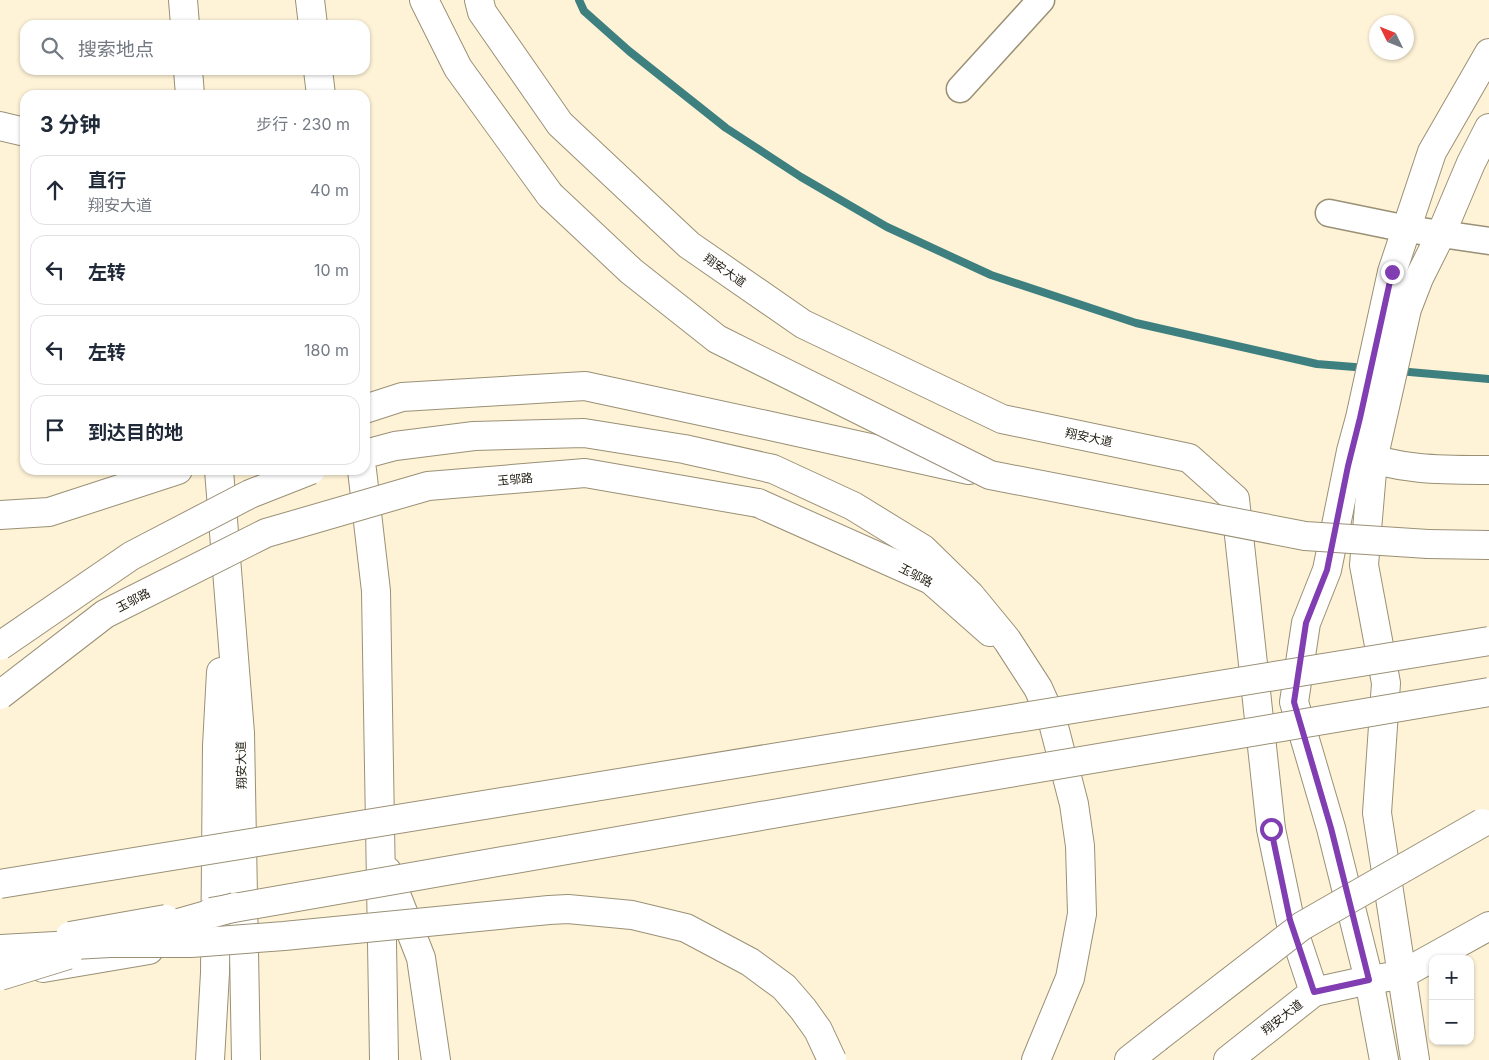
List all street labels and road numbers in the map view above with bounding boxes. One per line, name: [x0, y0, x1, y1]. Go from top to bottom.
street label: 翔安大道: [701, 250, 749, 290]
street label: 翔安大道: [1064, 425, 1114, 449]
street label: 玉邬路: [496, 470, 534, 488]
street label: 玉邬路: [897, 560, 935, 590]
street label: 玉邬路: [114, 585, 152, 615]
street label: 翔安大道: [233, 741, 249, 789]
street label: 翔安大道: [1258, 996, 1306, 1038]

